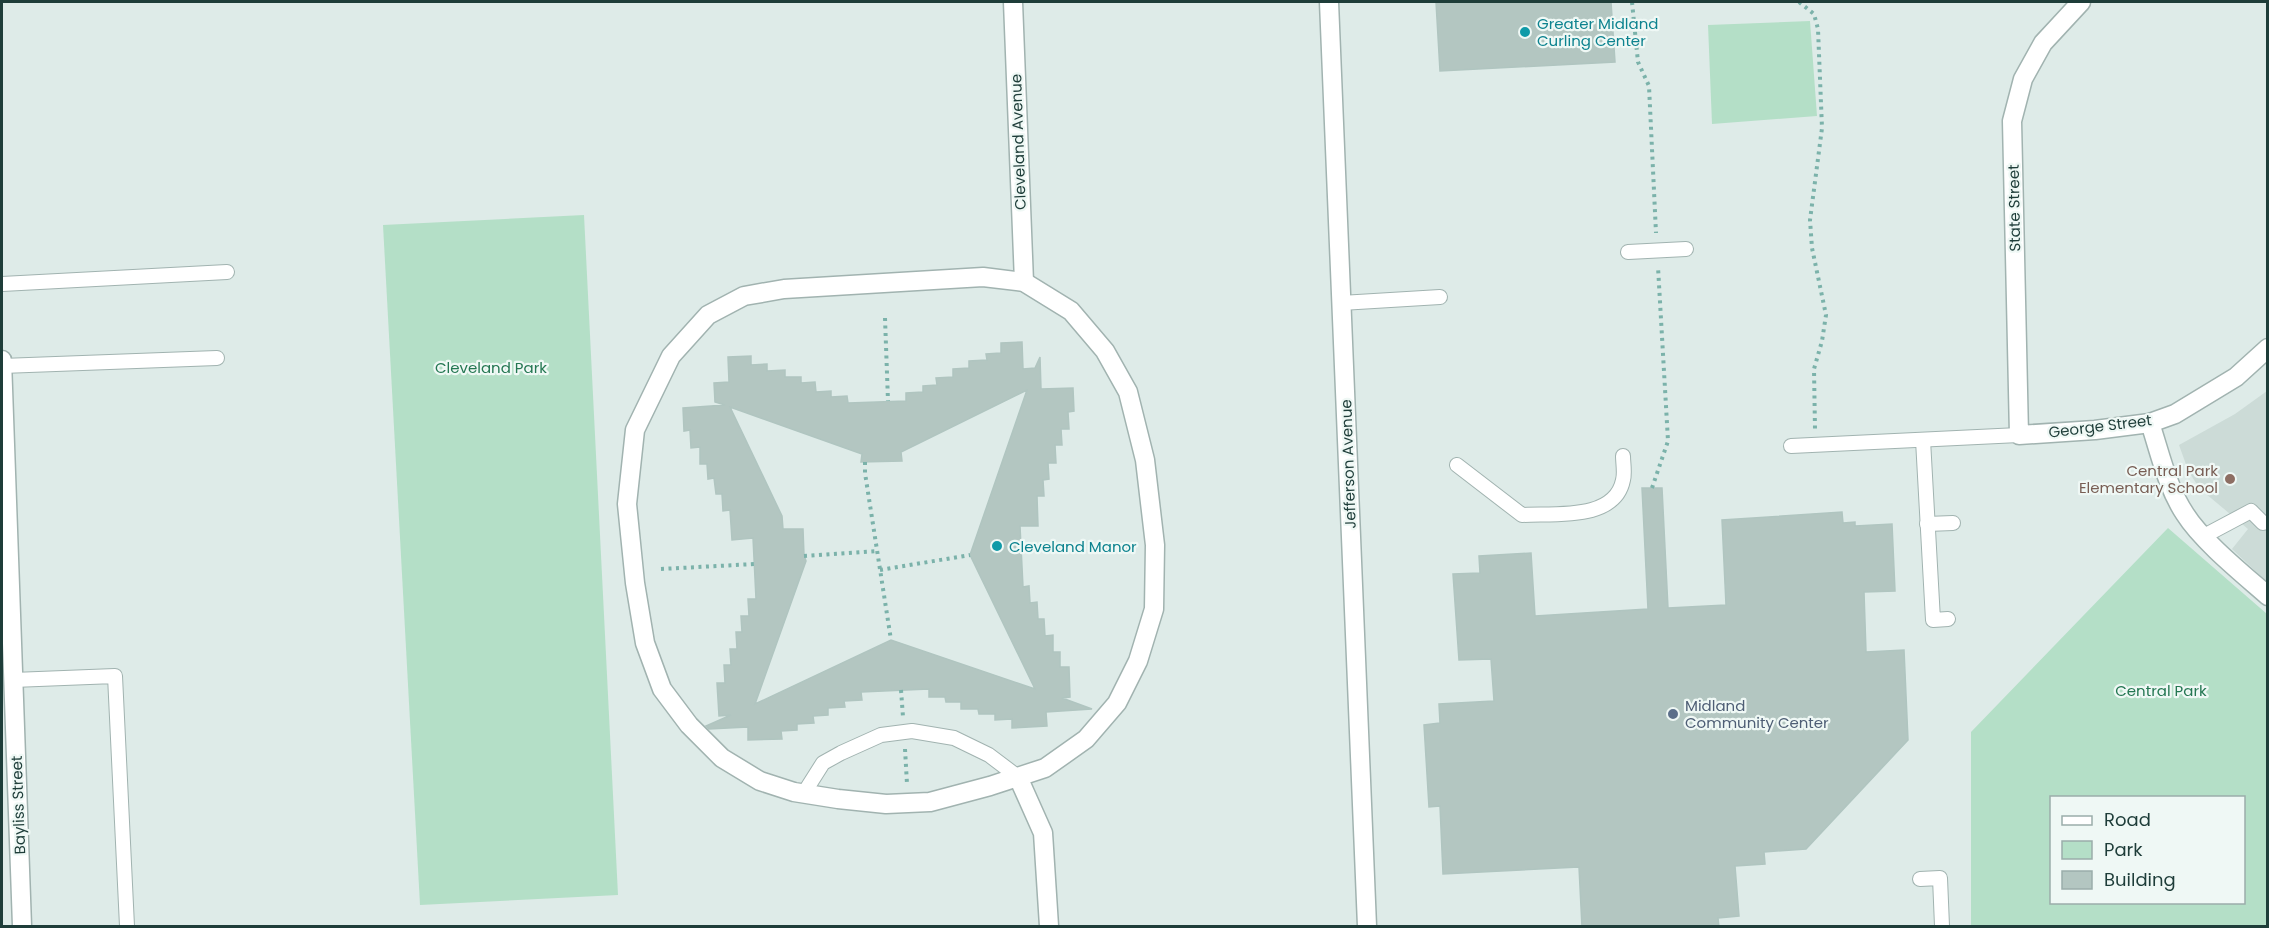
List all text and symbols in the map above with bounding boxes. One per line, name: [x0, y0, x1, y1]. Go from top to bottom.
place label: Greater Midland Curling Center: [1537, 13, 1658, 51]
marker: Greater Midland Curling Center: [1518, 25, 1532, 39]
street label: Cleveland Avenue: [1005, 74, 1031, 210]
street label: State Street: [2003, 164, 2025, 252]
park label: Cleveland Park: [435, 357, 547, 378]
street label: Jefferson Avenue: [1335, 399, 1361, 529]
street label: George Street: [2047, 409, 2153, 443]
place label: Central Park Elementary School: [2079, 460, 2218, 498]
marker: Central Park Elementary School: [2223, 472, 2237, 486]
place label: Cleveland Manor: [1009, 536, 1137, 557]
marker: Cleveland Manor: [990, 539, 1004, 553]
park label: Central Park: [2115, 680, 2207, 701]
place label: Midland Community Center: [1685, 695, 1829, 733]
marker: Midland Community Center: [1666, 707, 1680, 721]
street label: Bayliss Street: [6, 755, 30, 855]
legend: [2050, 796, 2245, 904]
text: Road: [2104, 807, 2151, 832]
text: Park: [2104, 837, 2143, 862]
text: Building: [2104, 867, 2176, 892]

